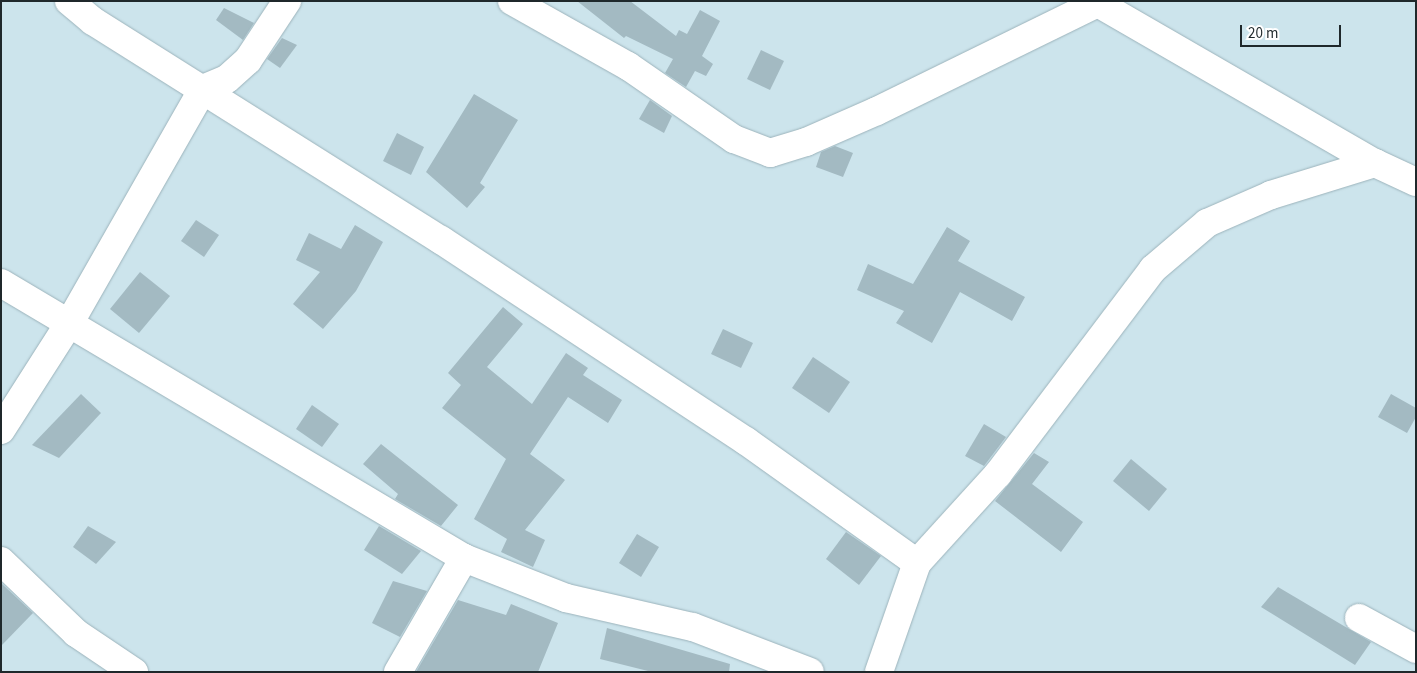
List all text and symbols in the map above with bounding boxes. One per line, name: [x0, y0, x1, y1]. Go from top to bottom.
scale bar: [1242, 15, 1343, 47]
text: 20 m: [1248, 23, 1278, 44]

